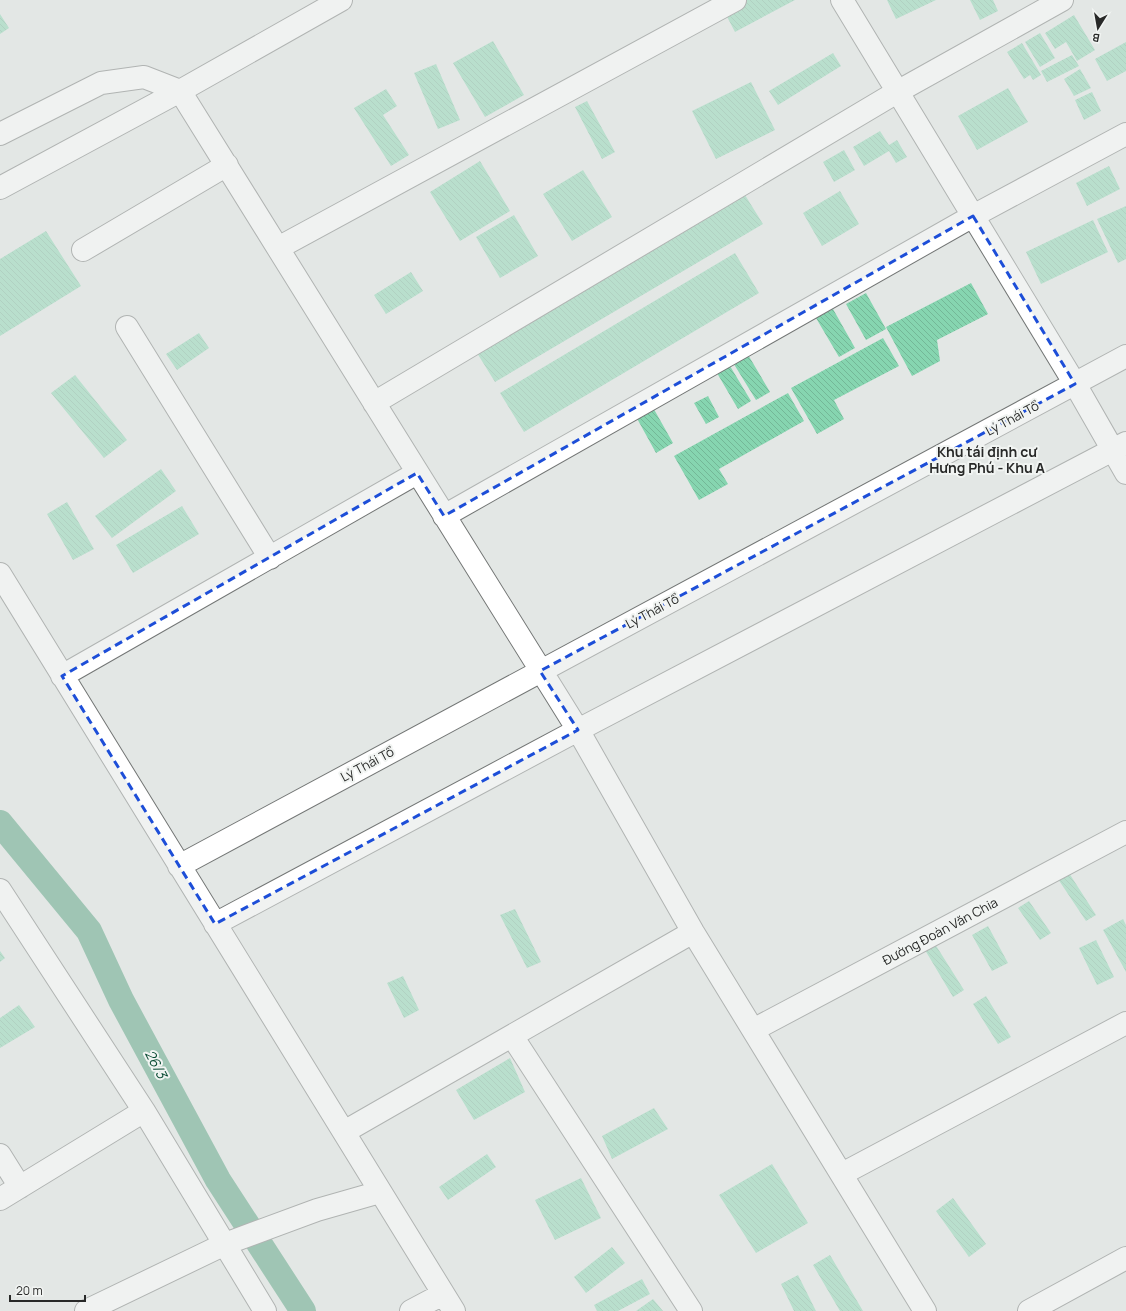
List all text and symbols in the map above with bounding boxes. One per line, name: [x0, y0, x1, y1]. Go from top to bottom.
north arrow: [1078, 8, 1118, 48]
text: B: [1091, 30, 1101, 46]
street label: Lý Thái Tổ: [982, 396, 1042, 440]
district label: Khu tái định cư Hưng Phú - Khu A: [929, 442, 1045, 477]
street label: Lý Thái Tổ: [622, 589, 682, 633]
street label: Lý Thái Tổ: [337, 742, 397, 786]
street label: Đường Đoàn Văn Chia: [879, 893, 1001, 969]
water label: 26/3: [141, 1046, 173, 1083]
scale bar: [10, 1277, 85, 1303]
text: 20 m: [16, 1282, 43, 1299]

